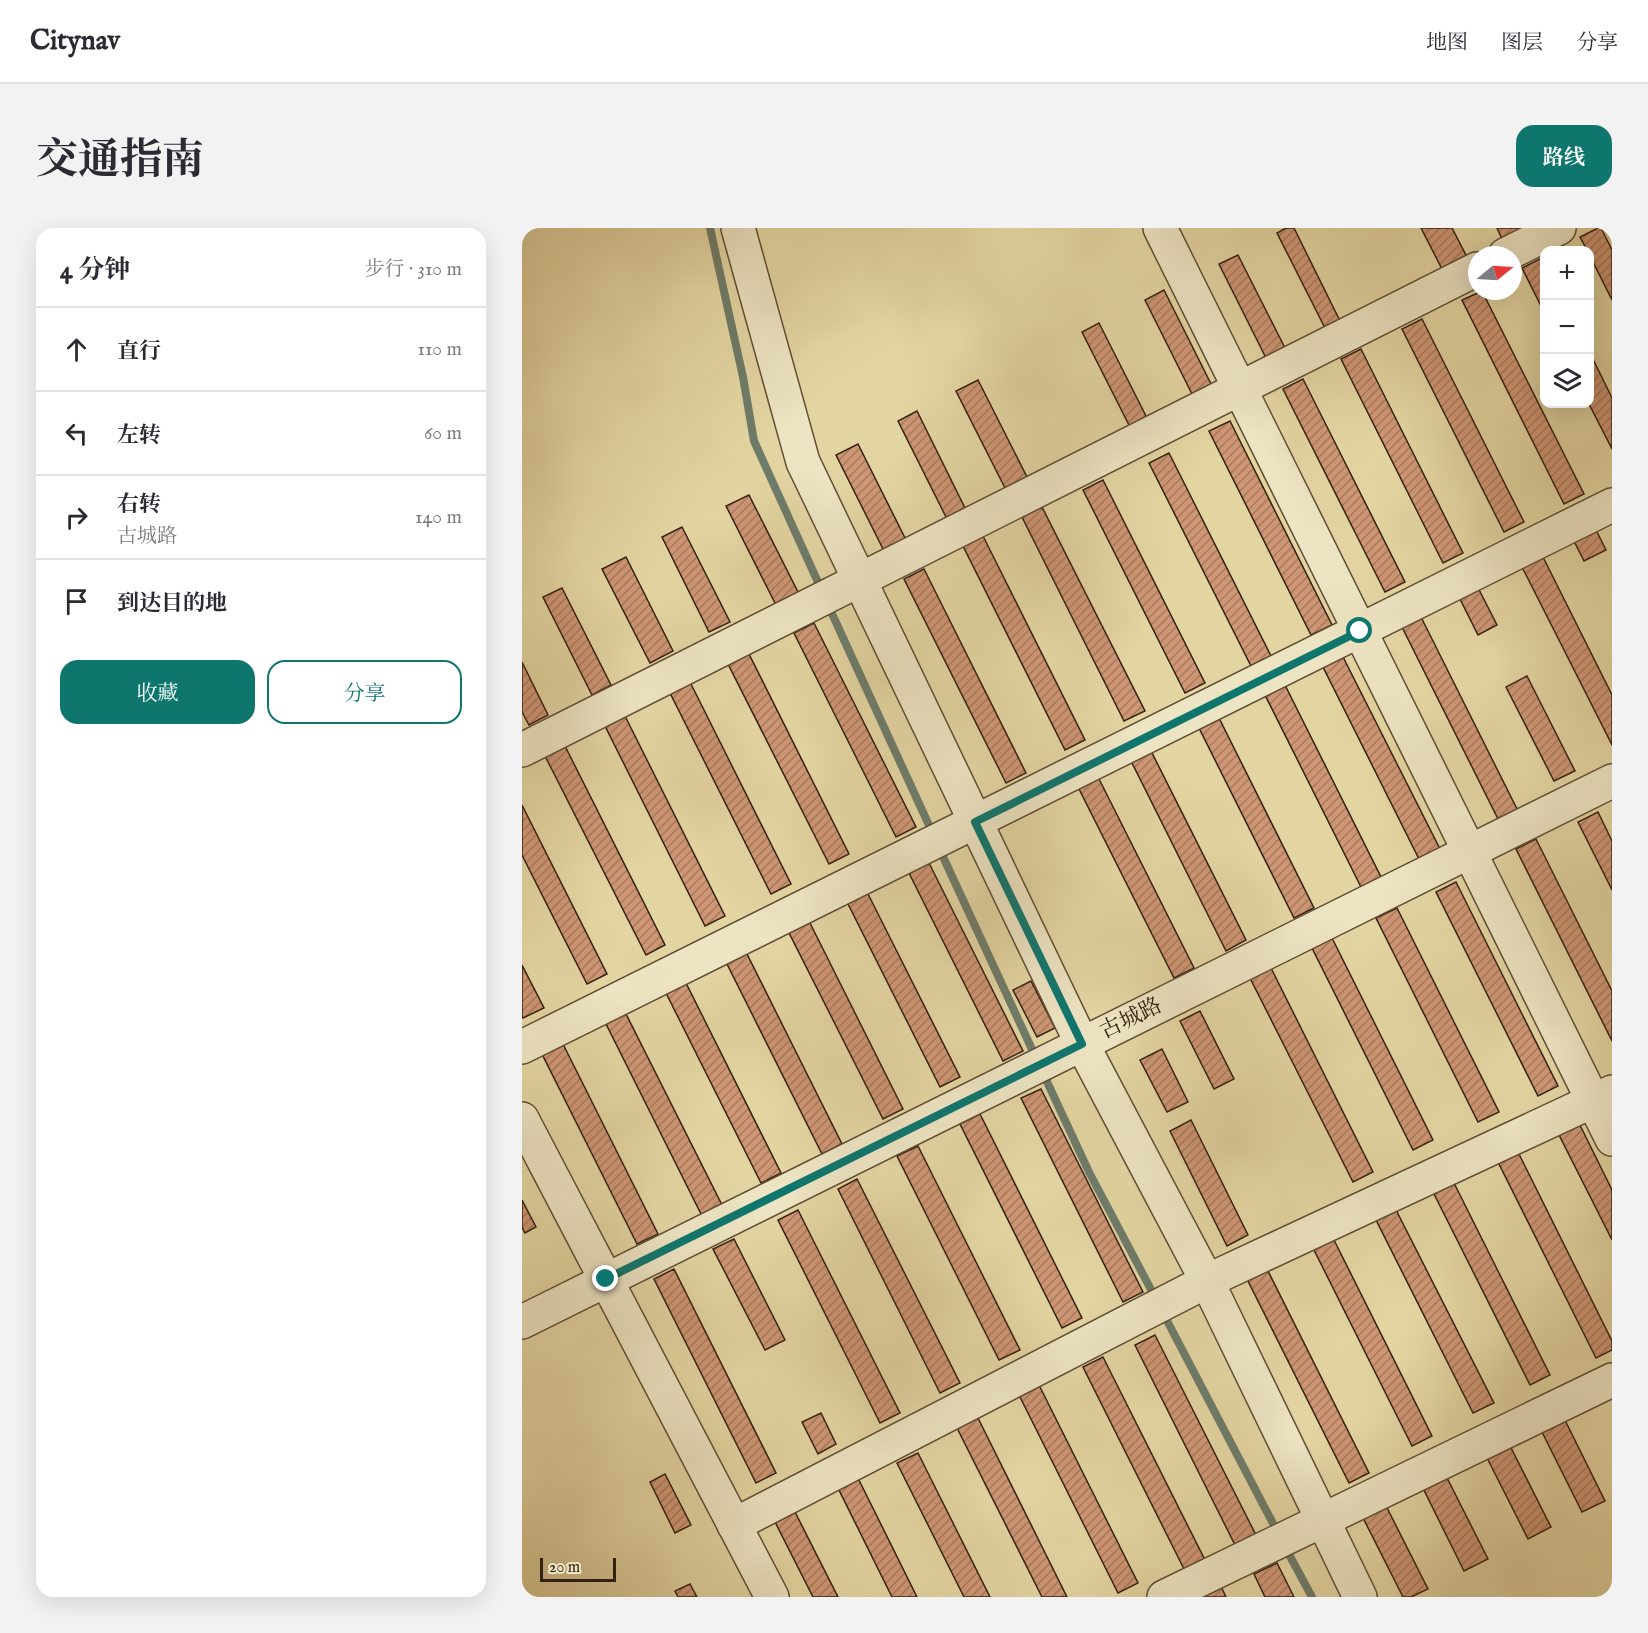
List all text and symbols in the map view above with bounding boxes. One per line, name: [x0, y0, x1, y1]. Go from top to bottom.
text: Citynav: [30, 24, 120, 59]
text: 地图: [1426, 30, 1468, 57]
text: 图层: [1501, 30, 1543, 57]
text: 分享: [1576, 30, 1618, 57]
button: 路线: [1516, 125, 1612, 187]
text: 交通指南: [36, 135, 204, 188]
north arrow: [1468, 246, 1522, 300]
map controls: [1540, 246, 1594, 408]
button: +: [1540, 246, 1594, 300]
text: 4 分钟: [60, 254, 130, 287]
text: 步行 · 310 m: [364, 257, 462, 282]
button: −: [1540, 300, 1594, 354]
icon: ahead: [60, 333, 93, 366]
text: 110 m: [418, 337, 462, 362]
text: 直行: [117, 338, 161, 366]
button: layers: [1540, 354, 1594, 408]
icon: left: [60, 417, 93, 450]
text: 60 m: [424, 421, 462, 446]
text: 左转: [117, 422, 161, 450]
text: 右转: [117, 491, 161, 519]
icon: right: [60, 501, 93, 534]
text: 140 m: [415, 505, 462, 530]
text: 古城路: [117, 524, 177, 549]
icon: arrive: [60, 585, 93, 618]
text: 到达目的地: [117, 590, 227, 618]
route start: [1346, 617, 1372, 643]
button: 收藏: [60, 660, 255, 724]
button: 分享: [267, 660, 462, 724]
street label: 古城路: [1095, 992, 1167, 1046]
route end: [592, 1265, 618, 1291]
scale bar: [540, 1555, 616, 1582]
text: 20 m: [549, 1558, 580, 1578]

